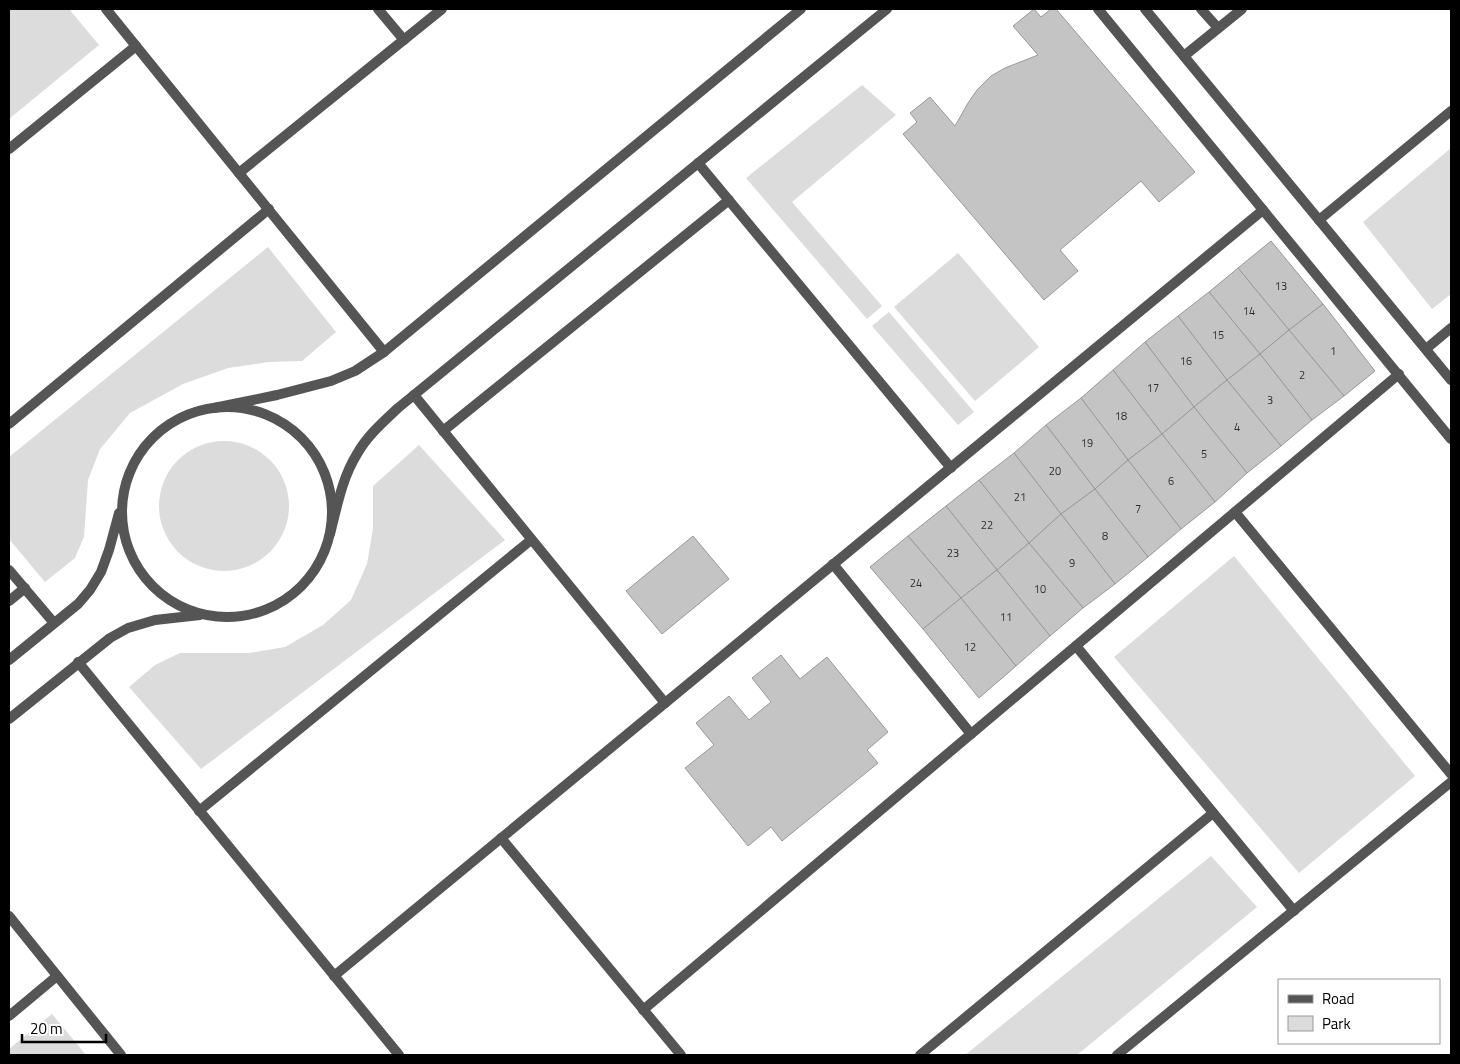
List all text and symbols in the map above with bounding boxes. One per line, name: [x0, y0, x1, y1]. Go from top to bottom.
house number: 13: [1275, 278, 1287, 294]
house number: 14: [1243, 303, 1255, 319]
house number: 15: [1212, 327, 1224, 343]
house number: 1: [1330, 343, 1336, 359]
house number: 16: [1180, 353, 1192, 369]
house number: 2: [1299, 367, 1305, 383]
house number: 17: [1147, 380, 1159, 396]
house number: 3: [1267, 392, 1273, 408]
house number: 18: [1115, 408, 1127, 424]
house number: 4: [1234, 419, 1240, 435]
house number: 19: [1081, 435, 1093, 451]
house number: 5: [1201, 446, 1207, 462]
house number: 20: [1049, 463, 1061, 479]
house number: 6: [1168, 473, 1174, 489]
house number: 21: [1014, 489, 1026, 505]
house number: 7: [1135, 501, 1141, 517]
house number: 22: [981, 517, 993, 533]
house number: 8: [1102, 528, 1108, 544]
house number: 23: [947, 545, 959, 561]
house number: 9: [1069, 555, 1075, 571]
house number: 24: [910, 575, 922, 591]
house number: 10: [1034, 581, 1046, 597]
house number: 11: [1000, 609, 1012, 625]
house number: 12: [964, 639, 976, 655]
legend: [1278, 979, 1440, 1044]
text: Road: [1322, 987, 1354, 1010]
scale bar: [22, 1012, 106, 1044]
text: Park: [1322, 1012, 1351, 1035]
text: 20 m: [30, 1017, 63, 1040]

